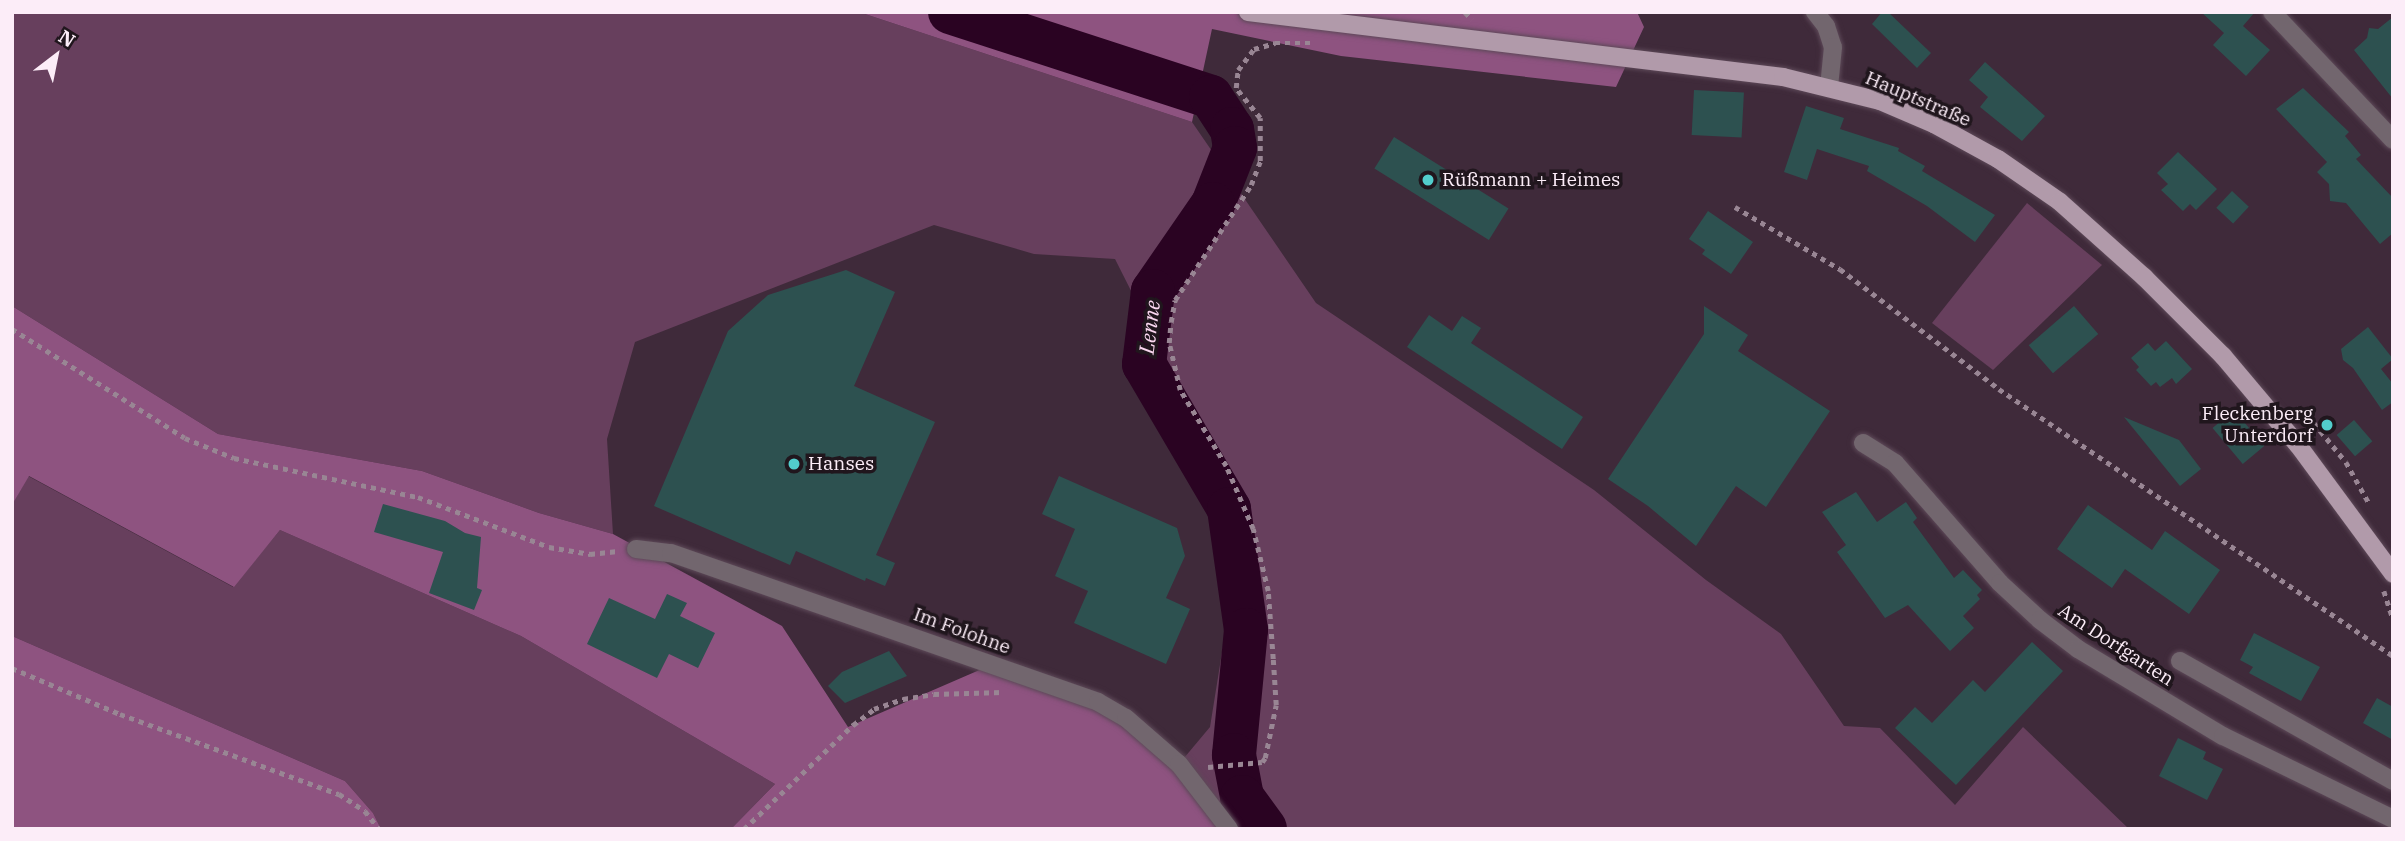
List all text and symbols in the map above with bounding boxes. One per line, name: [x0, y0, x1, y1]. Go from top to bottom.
north arrow: [21, 21, 91, 91]
text: N: [54, 24, 80, 52]
street label: Hauptstraße: [1862, 67, 1974, 131]
place label: Rüßmann + Heimes: [1442, 169, 1620, 191]
marker: Rüßmann + Heimes: [1420, 172, 1436, 188]
water label: Lenne: [1133, 299, 1165, 355]
place label: Fleckenberg Unterdorf: [2202, 403, 2313, 447]
marker: Fleckenberg Unterdorf: [2319, 417, 2335, 433]
place label: Hanses: [808, 453, 874, 475]
marker: Hanses: [786, 456, 802, 472]
street label: Am Dorfgarten: [2054, 599, 2178, 691]
street label: Im Folohne: [910, 603, 1014, 659]

